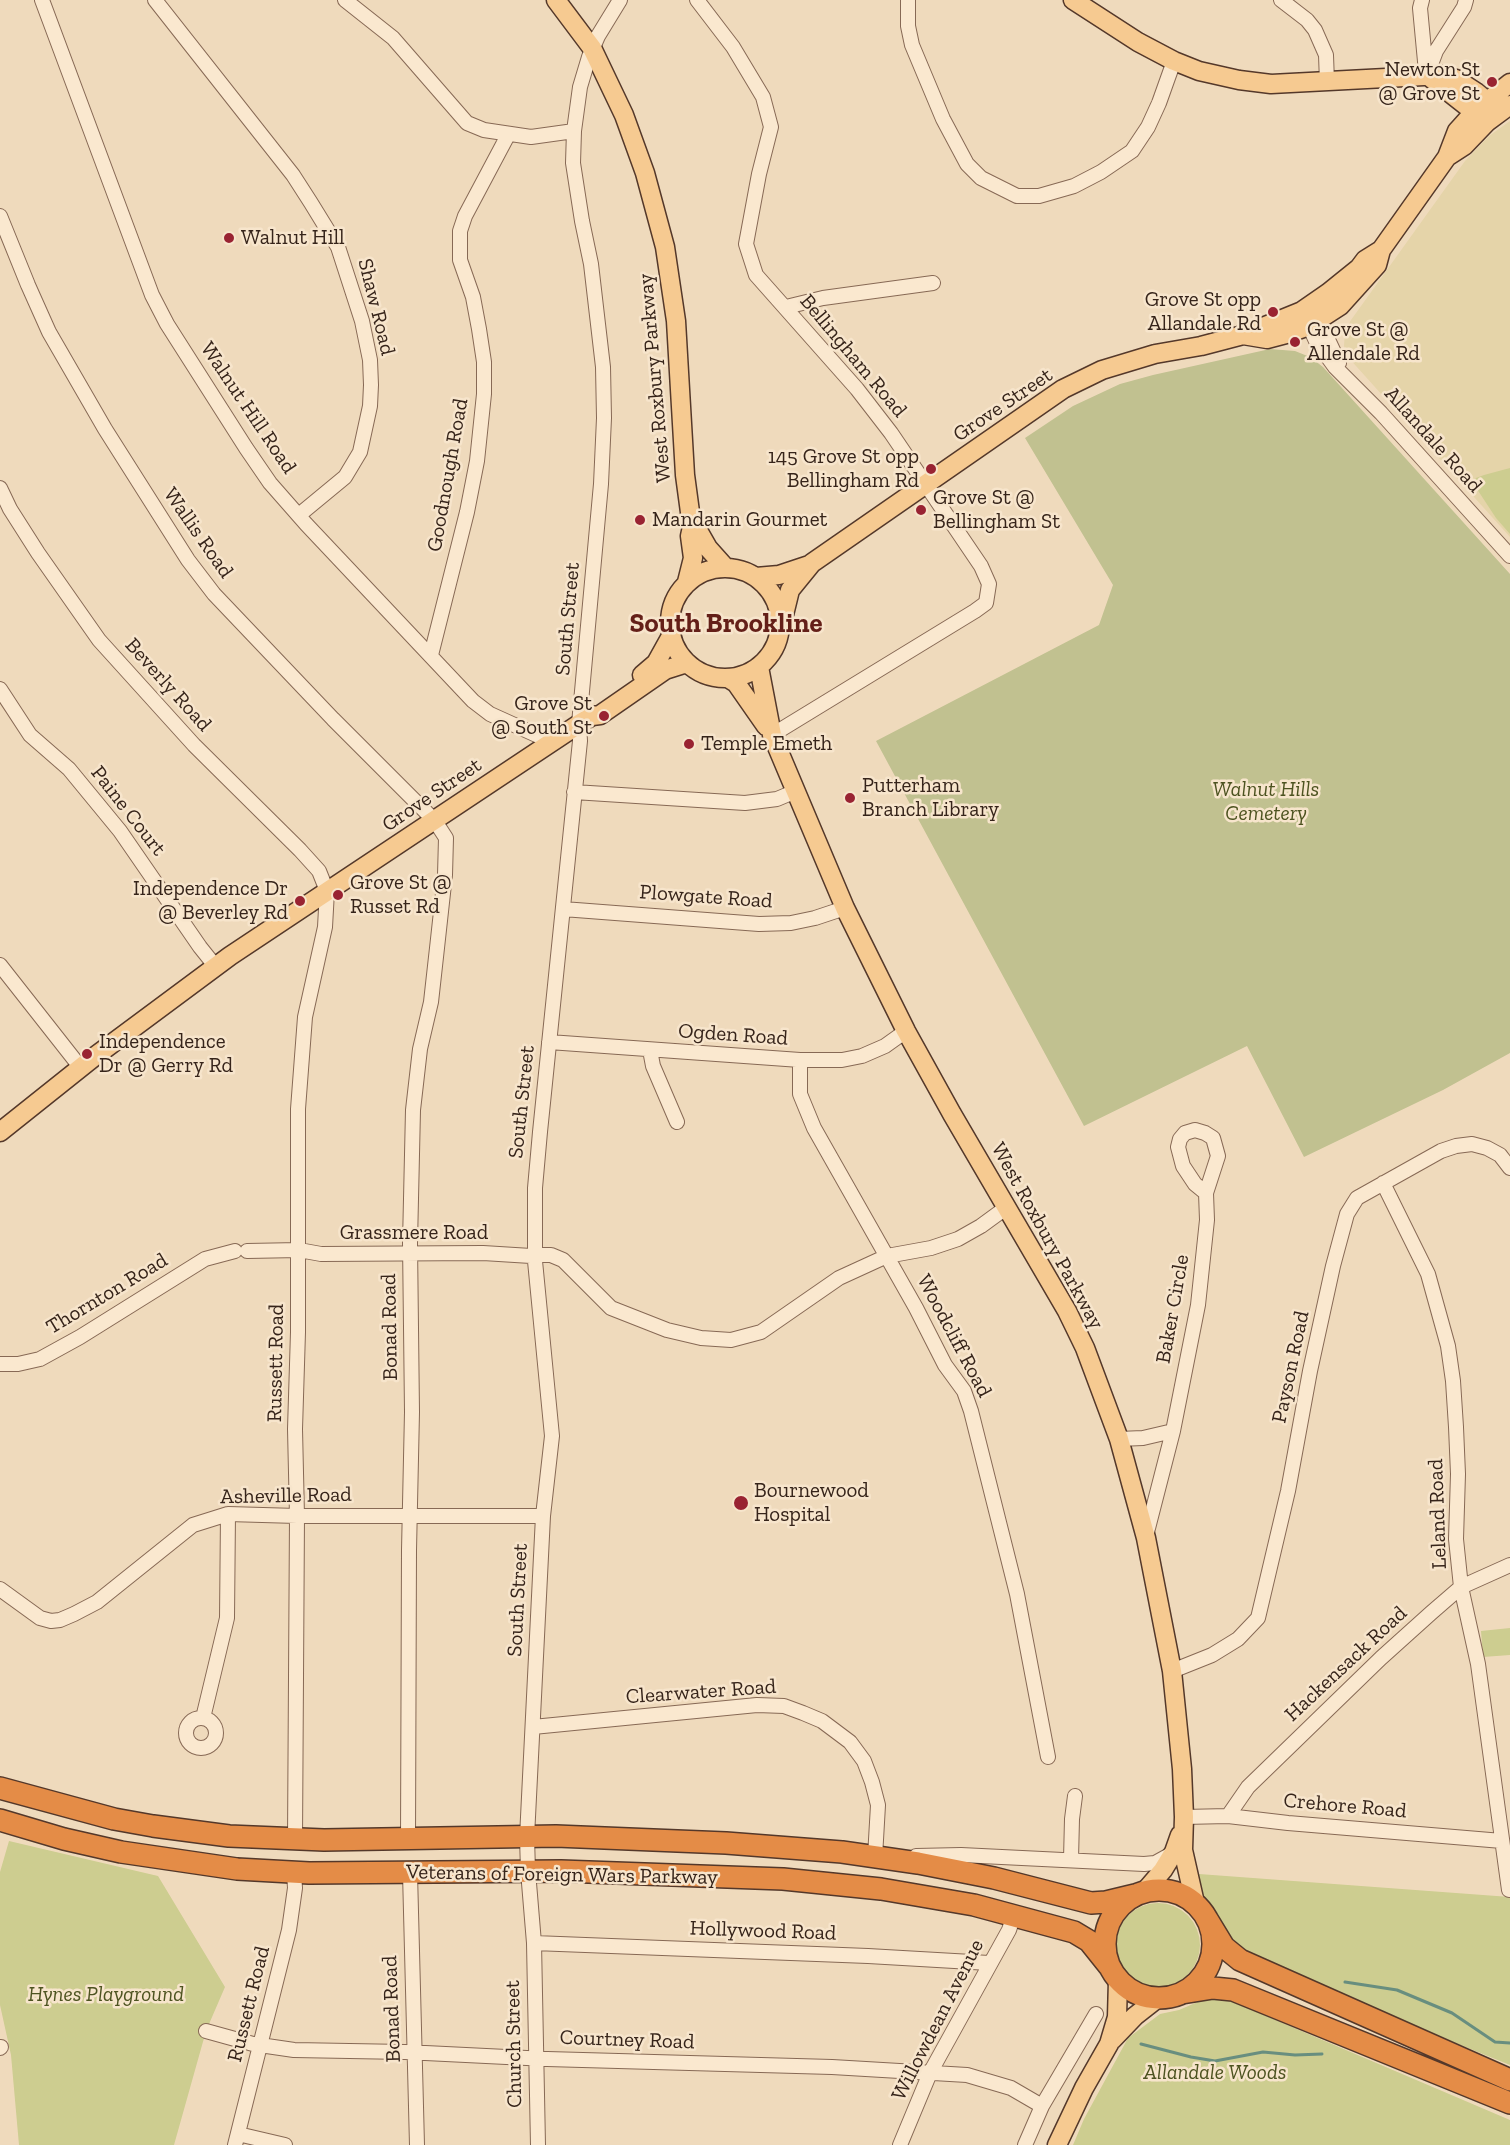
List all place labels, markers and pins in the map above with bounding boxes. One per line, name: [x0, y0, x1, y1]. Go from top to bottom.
place label: Newton St @ Grove St: [1378, 57, 1480, 107]
marker: Newton St @ Grove St: [1485, 75, 1499, 89]
place label: Walnut Hill: [241, 225, 345, 251]
marker: Walnut Hill: [222, 231, 236, 245]
place label: Grove St opp Allandale Rd: [1145, 287, 1261, 337]
marker: Grove St opp Allandale Rd: [1266, 305, 1280, 319]
place label: Grove St @ Allendale Rd: [1307, 317, 1420, 367]
marker: Grove St @ Allendale Rd: [1288, 335, 1302, 349]
place label: 145 Grove St opp Bellingham Rd: [768, 444, 919, 494]
marker: 145 Grove St opp Bellingham Rd: [924, 462, 938, 476]
place label: Grove St @ Bellingham St: [933, 485, 1060, 535]
marker: Grove St @ Bellingham St: [914, 503, 928, 517]
place label: Mandarin Gourmet: [652, 507, 827, 533]
marker: Mandarin Gourmet: [633, 513, 647, 527]
place label: Grove St @ South St: [491, 691, 592, 741]
marker: Grove St @ South St: [597, 709, 611, 723]
place label: Temple Emeth: [701, 731, 832, 757]
marker: Temple Emeth: [682, 737, 696, 751]
place label: Putterham Branch Library: [862, 773, 999, 823]
marker: Putterham Branch Library: [843, 791, 857, 805]
place label: Grove St @ Russet Rd: [350, 870, 452, 920]
place label: Independence Dr @ Beverley Rd: [133, 876, 288, 926]
marker: Grove St @ Russet Rd: [331, 888, 345, 902]
marker: Independence Dr @ Beverley Rd: [293, 894, 307, 908]
place label: Independence Dr @ Gerry Rd: [99, 1029, 233, 1079]
marker: Independence Dr @ Gerry Rd: [80, 1047, 94, 1061]
place label: Bournewood Hospital: [754, 1478, 869, 1528]
marker: Bournewood Hospital: [732, 1494, 750, 1512]

